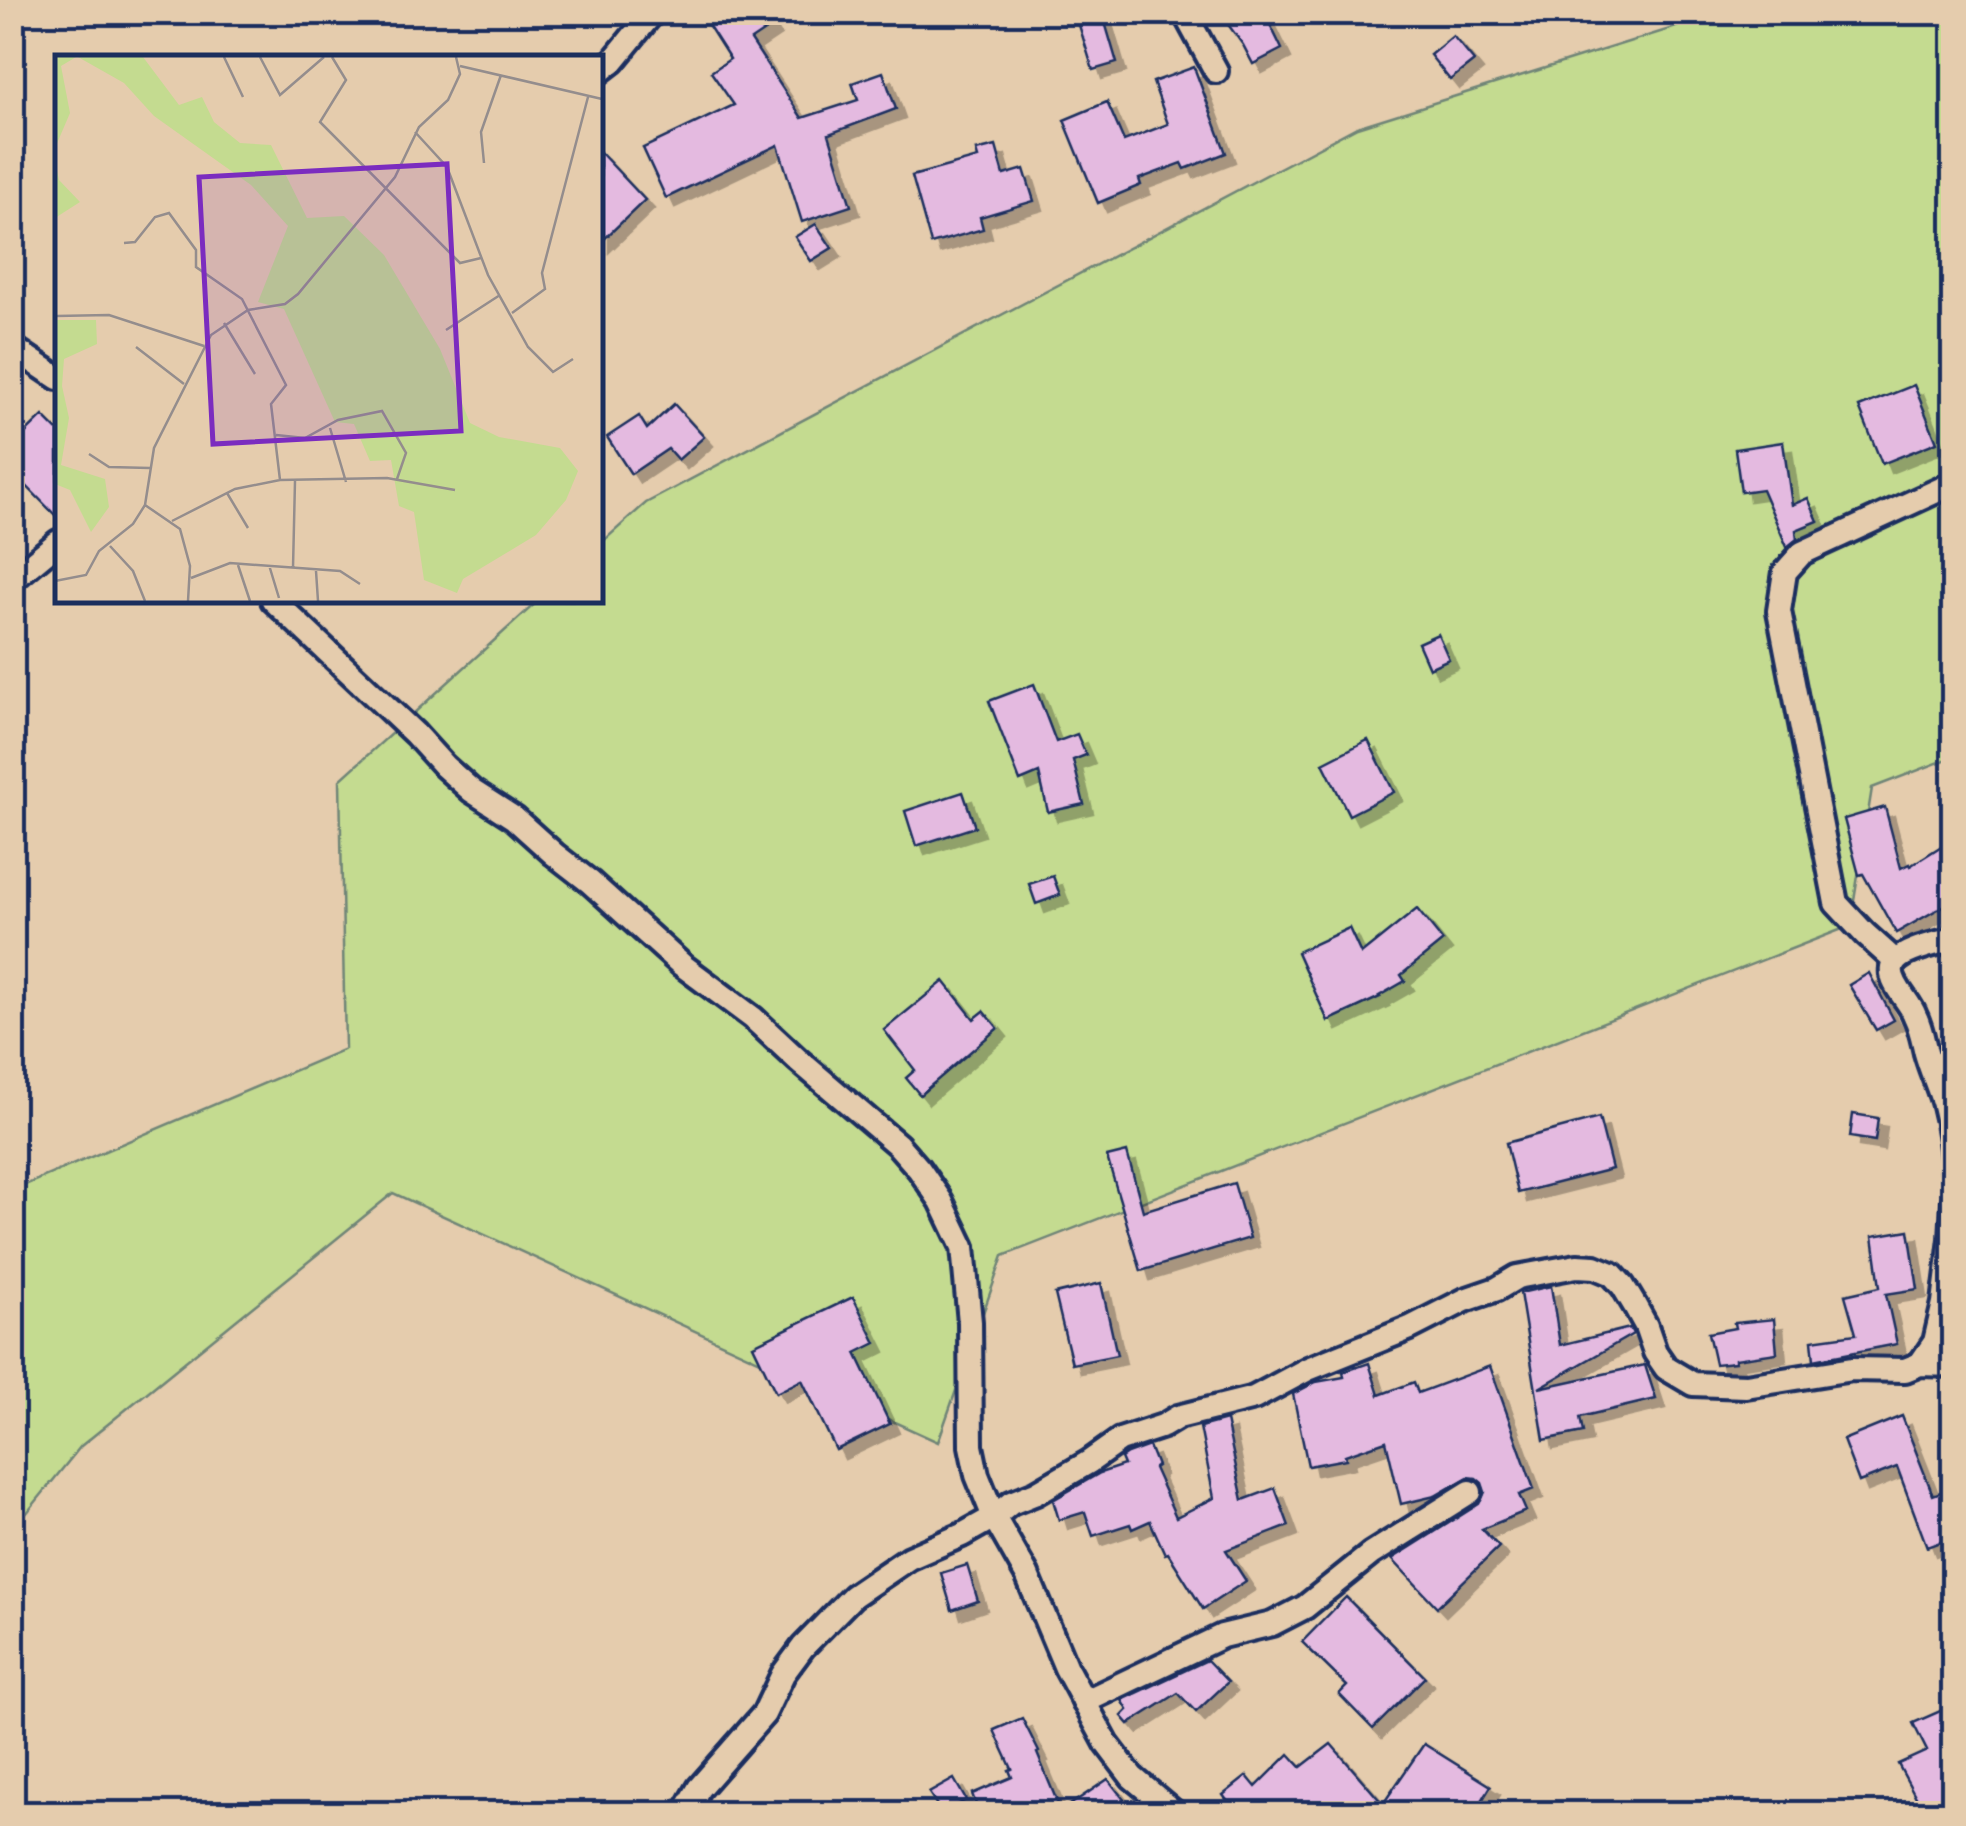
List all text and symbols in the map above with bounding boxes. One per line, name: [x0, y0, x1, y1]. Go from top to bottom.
inset map: [55, 55, 602, 602]

